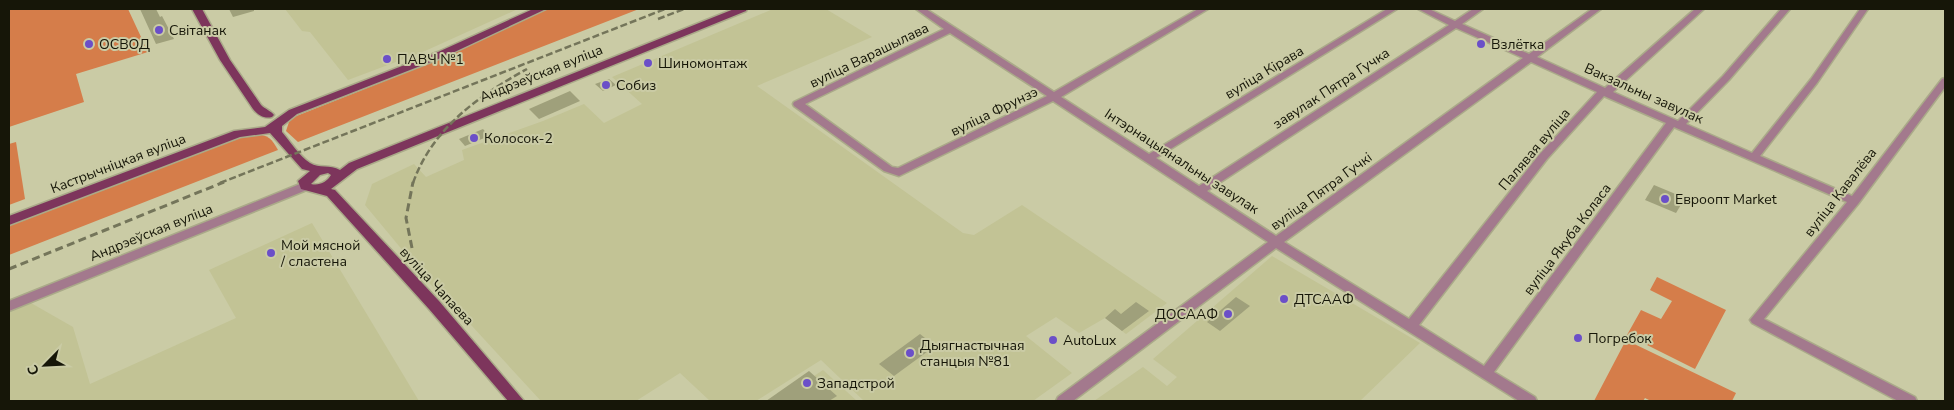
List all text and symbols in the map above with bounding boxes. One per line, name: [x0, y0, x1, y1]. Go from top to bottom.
street label: вуліца Варашылава: [806, 18, 932, 93]
place label: Світанак: [169, 21, 227, 40]
marker: Світанак: [153, 24, 165, 36]
place label: ОСВОД: [99, 35, 150, 54]
place label: Взлётка: [1491, 35, 1544, 54]
marker: ОСВОД: [83, 38, 95, 50]
marker: Взлётка: [1475, 38, 1487, 50]
street label: Андрэеўская вуліца: [477, 40, 606, 107]
street label: вуліца Кірава: [1221, 41, 1307, 103]
street label: завулак Пятра Гучка: [1269, 43, 1393, 133]
place label: ПАВЧ №1: [397, 50, 464, 69]
marker: ПАВЧ №1: [381, 53, 393, 65]
place label: Шиномонтаж: [658, 54, 747, 73]
marker: Шиномонтаж: [642, 57, 654, 69]
street label: Вакзальны завулак: [1581, 59, 1707, 129]
place label: Собиз: [616, 76, 656, 95]
marker: Собиз: [600, 79, 612, 91]
street label: вуліца Фрунзэ: [947, 82, 1041, 141]
street label: Інтэрнацыянальны завулак: [1101, 104, 1263, 219]
street label: Палявая вуліца: [1494, 104, 1574, 194]
street label: Кастрычніцкая вуліца: [48, 129, 189, 198]
place label: Колосок-2: [484, 129, 553, 148]
marker: Колосок-2: [468, 132, 480, 144]
street label: вуліца Кавалёва: [1800, 144, 1881, 241]
street label: вуліца Пятра Гучкі: [1267, 148, 1376, 235]
street label: вуліца Якуба Коласа: [1519, 180, 1616, 299]
place label: Евроопт Market: [1675, 190, 1777, 209]
marker: Евроопт Market: [1659, 193, 1671, 205]
street label: Андрэеўская вуліца: [87, 199, 216, 266]
place label: Мой мясной / сластена: [280, 236, 360, 271]
street label: вуліца Чапаева: [395, 243, 478, 330]
marker: Мой мясной / сластена: [265, 247, 277, 259]
place label: ДТСААФ: [1294, 290, 1354, 309]
marker: ДТСААФ: [1278, 293, 1290, 305]
place label: ДОСААФ: [1155, 305, 1218, 324]
marker: ДОСААФ: [1222, 308, 1234, 320]
place label: Погребок: [1588, 329, 1652, 348]
place label: AutoLux: [1063, 331, 1117, 350]
marker: Погребок: [1572, 332, 1584, 344]
marker: AutoLux: [1047, 334, 1059, 346]
place label: Дыягнастычная станцыя №81: [920, 336, 1025, 371]
north arrow: [20, 340, 70, 390]
marker: Дыягнастычная станцыя №81: [904, 347, 916, 359]
text: С: [23, 361, 44, 378]
place label: Западстрой: [817, 374, 895, 393]
marker: Западстрой: [801, 377, 813, 389]

